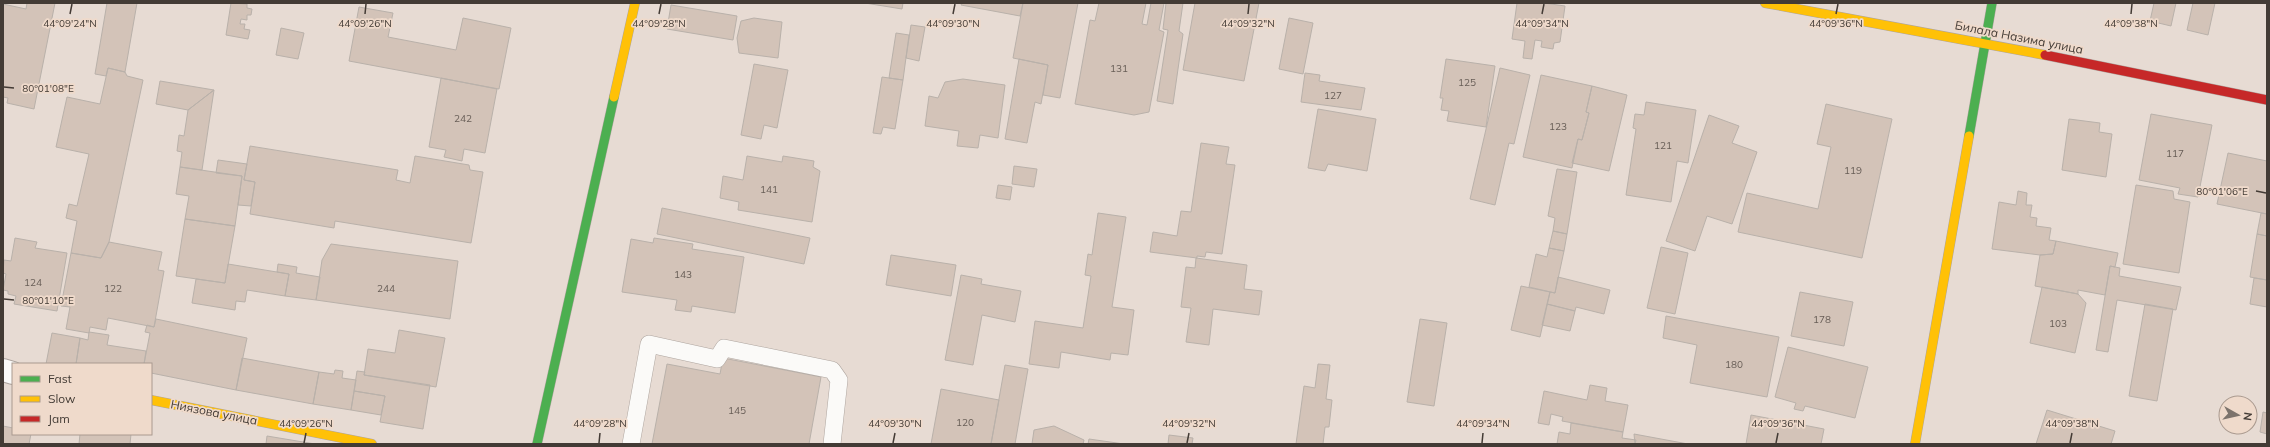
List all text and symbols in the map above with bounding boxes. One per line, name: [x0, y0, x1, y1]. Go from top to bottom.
text: 44°09'24"N: [43, 17, 97, 30]
text: 44°09'26"N: [338, 17, 392, 30]
text: 44°09'28"N: [632, 17, 686, 30]
text: 44°09'30"N: [926, 17, 980, 30]
text: 44°09'32"N: [1221, 17, 1275, 30]
text: 44°09'34"N: [1515, 17, 1569, 30]
text: 44°09'36"N: [1809, 17, 1863, 30]
street label: Билала Назима улица: [1954, 17, 2084, 57]
text: 44°09'38"N: [2104, 17, 2158, 30]
house number: 131: [1110, 62, 1128, 75]
house number: 125: [1458, 76, 1476, 89]
text: 80°01'08"E: [22, 82, 74, 95]
house number: 127: [1324, 89, 1342, 102]
house number: 242: [454, 112, 472, 125]
house number: 123: [1549, 120, 1567, 133]
house number: 121: [1654, 139, 1672, 152]
house number: 117: [2166, 147, 2184, 160]
house number: 119: [1844, 164, 1862, 177]
house number: 141: [760, 183, 778, 196]
text: 80°01'06"E: [2196, 185, 2248, 198]
house number: 143: [674, 268, 692, 281]
house number: 124: [24, 276, 42, 289]
house number: 122: [104, 282, 122, 295]
house number: 244: [377, 282, 395, 295]
text: 80°01'10"E: [22, 294, 74, 307]
house number: 178: [1813, 313, 1831, 326]
house number: 103: [2049, 317, 2067, 330]
house number: 180: [1725, 358, 1743, 371]
legend: [12, 363, 152, 435]
text: Fast: [48, 371, 72, 386]
text: Slow: [48, 391, 76, 406]
north arrow: [2218, 395, 2258, 435]
street label: Ниязова улица: [169, 396, 259, 428]
house number: 145: [728, 404, 746, 417]
text: Jam: [48, 411, 70, 426]
text: N: [2240, 411, 2255, 421]
house number: 120: [956, 416, 974, 429]
text: 44°09'26"N: [279, 417, 333, 430]
text: 44°09'28"N: [573, 417, 627, 430]
text: 44°09'30"N: [868, 417, 922, 430]
text: 44°09'32"N: [1162, 417, 1216, 430]
text: 44°09'34"N: [1456, 417, 1510, 430]
text: 44°09'36"N: [1751, 417, 1805, 430]
text: 44°09'38"N: [2045, 417, 2099, 430]

